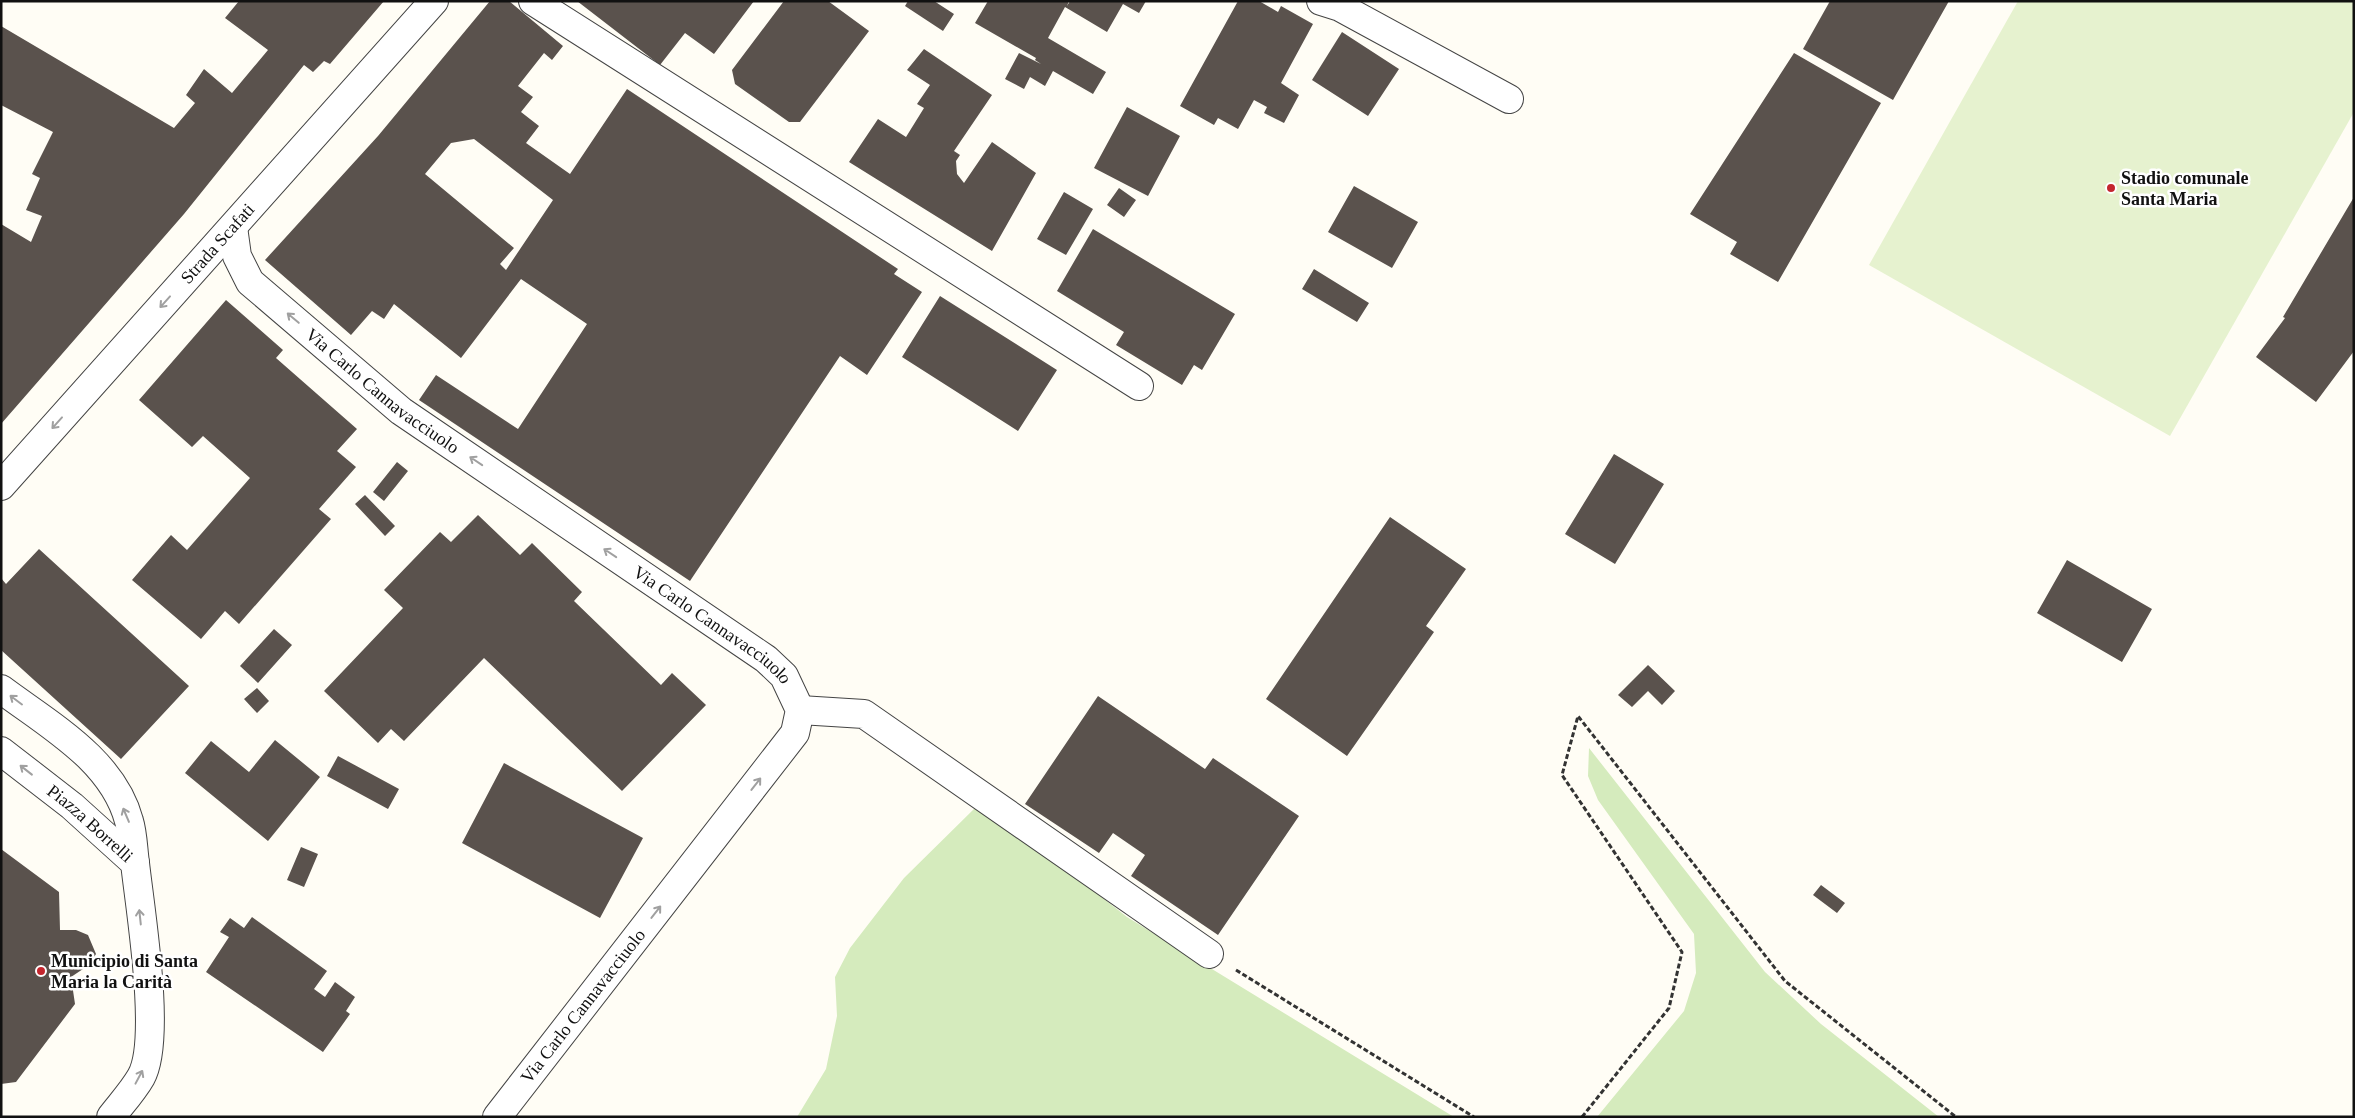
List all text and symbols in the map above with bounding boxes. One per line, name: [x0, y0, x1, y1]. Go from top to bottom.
place label: Stadio comunale Santa Maria: [2121, 168, 2249, 209]
marker: Stadio comunale Santa Maria: [2105, 182, 2117, 194]
street label: Strada Scafati: [176, 199, 258, 288]
one-way arrow: [159, 296, 171, 309]
one-way arrow: [286, 313, 299, 324]
street label: Via Carlo Cannavacciuolo: [302, 324, 463, 458]
one-way arrow: [51, 417, 63, 430]
one-way arrow: [469, 456, 483, 466]
one-way arrow: [603, 548, 617, 558]
street label: Via Carlo Cannavacciuolo: [630, 562, 796, 687]
one-way arrow: [9, 695, 23, 705]
one-way arrow: [20, 765, 33, 776]
one-way arrow: [750, 778, 761, 791]
street label: Piazza Borrelli: [43, 781, 137, 866]
one-way arrow: [121, 808, 130, 823]
one-way arrow: [651, 905, 661, 919]
one-way arrow: [136, 909, 145, 925]
street label: Via Carlo Cannavacciuolo: [517, 925, 649, 1087]
place label: Municipio di Santa Maria la Carità: [51, 951, 198, 992]
marker: Municipio di Santa Maria la Carità: [35, 965, 47, 977]
one-way arrow: [134, 1070, 144, 1085]

